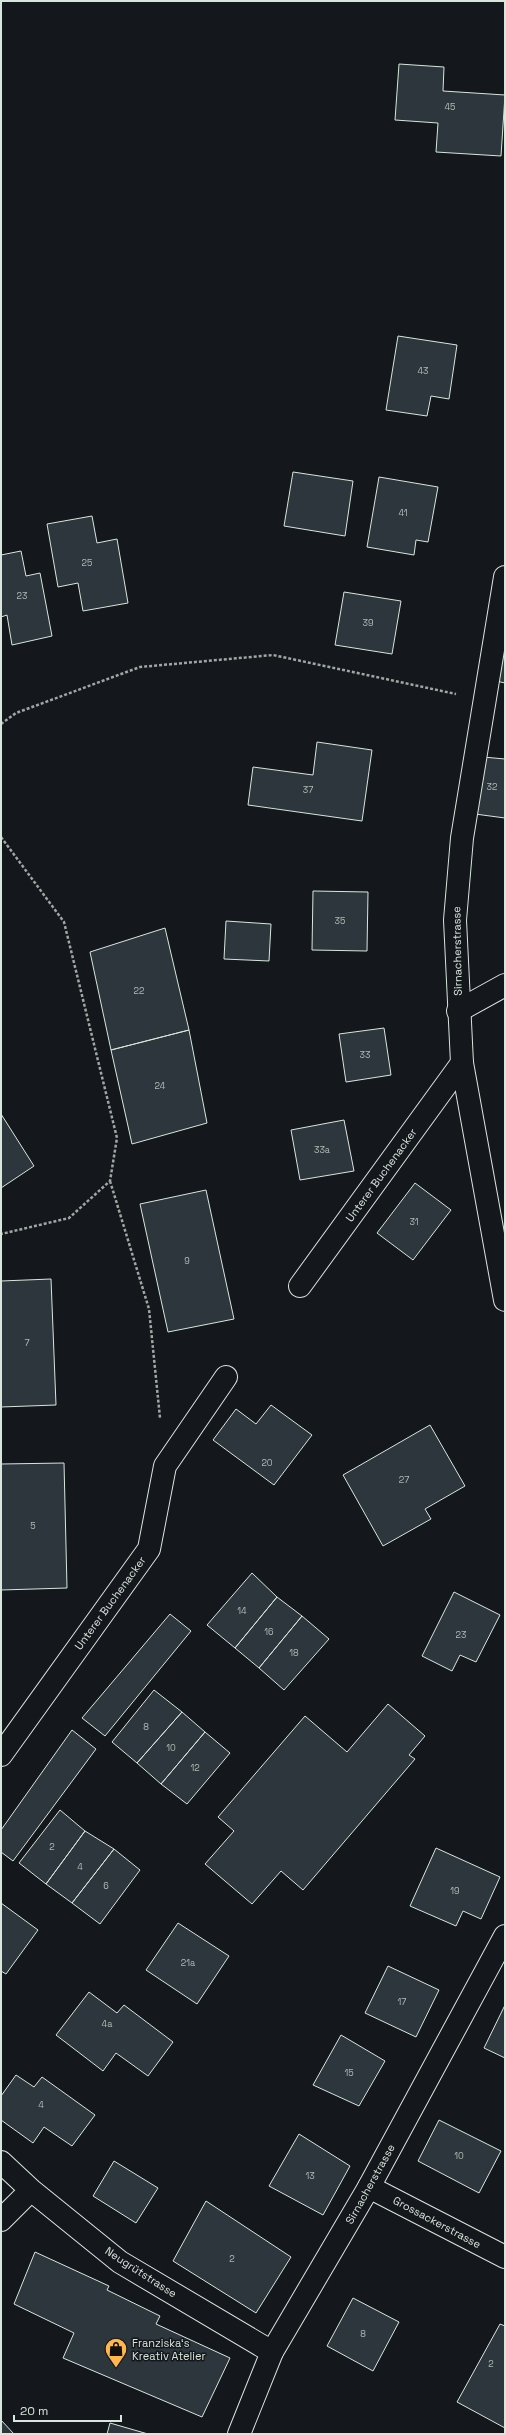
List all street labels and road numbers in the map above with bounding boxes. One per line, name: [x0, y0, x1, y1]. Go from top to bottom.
street label: Sirnacherstrasse: [449, 906, 465, 996]
street label: Unterer Buchenacker: [342, 1125, 420, 1225]
street label: Unterer Buchenacker: [71, 1553, 149, 1653]
street label: Sirnacherstrasse: [342, 2141, 398, 2227]
street label: Grossackerstrasse: [391, 2193, 483, 2251]
street label: Neugrütstrasse: [103, 2244, 179, 2300]

